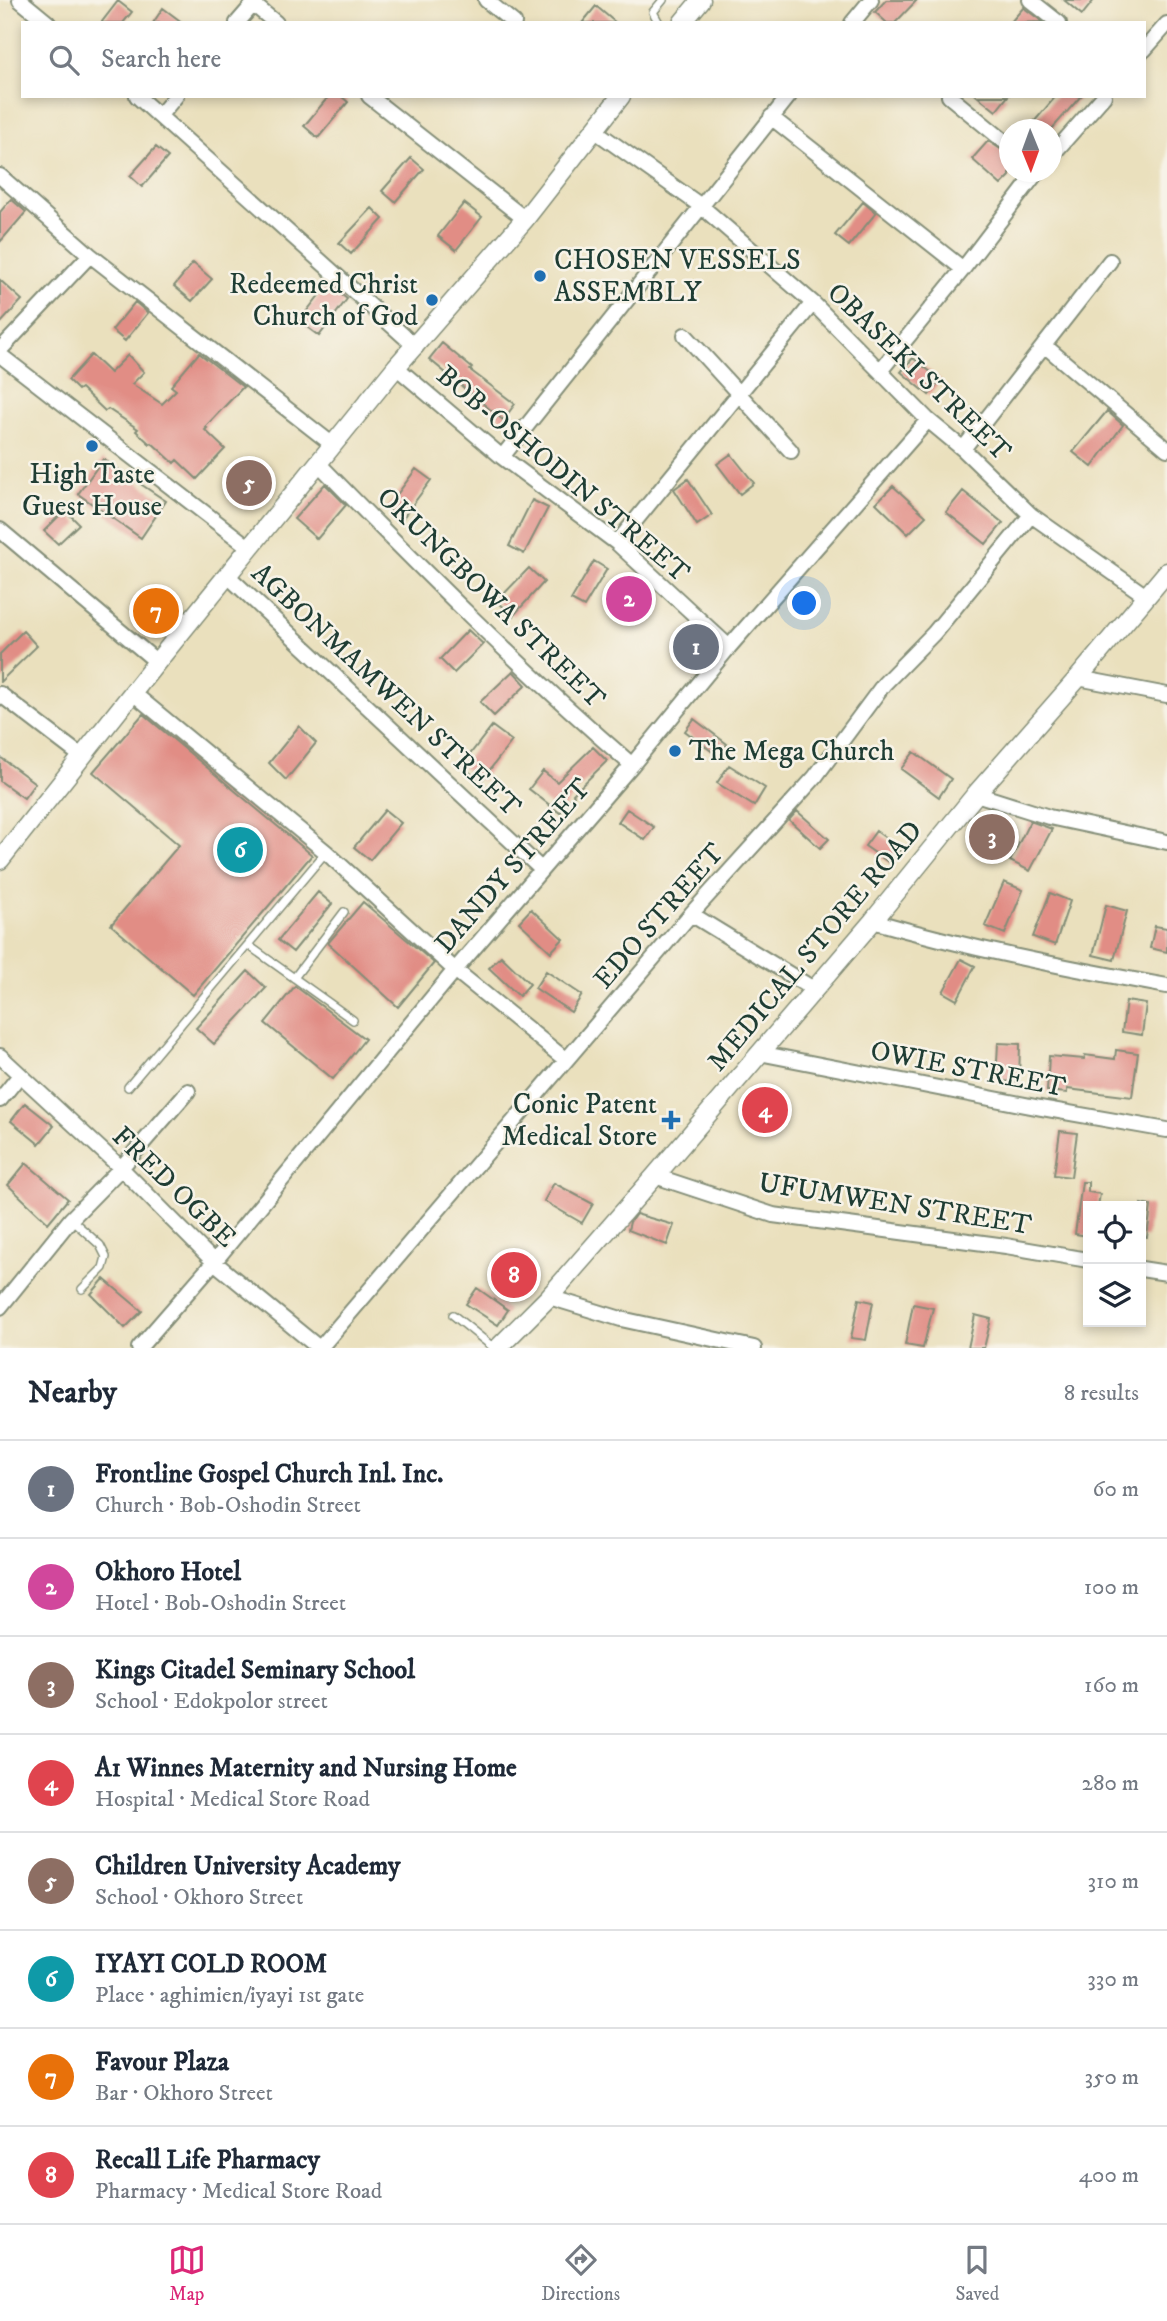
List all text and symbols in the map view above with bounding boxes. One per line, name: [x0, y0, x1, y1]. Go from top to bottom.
search box: [21, 21, 1146, 98]
icon: search: [45, 41, 83, 79]
text: Search here: [101, 43, 221, 76]
north arrow: [999, 119, 1062, 182]
place label: CHOSEN VESSELS ASSEMBLY: [554, 243, 801, 310]
place label: Redeemed Christ Church of God: [229, 267, 418, 334]
marker: CHOSEN VESSELS ASSEMBLY: [532, 268, 548, 284]
street label: OBASEKI STREET: [820, 275, 1018, 469]
marker: Redeemed Christ Church of God: [424, 292, 440, 308]
street label: BOB-OSHODIN STREET: [429, 358, 697, 590]
marker: High Taste Guest House: [84, 438, 100, 454]
place label: High Taste Guest House: [22, 457, 162, 524]
pin: 5: [226, 457, 272, 509]
street label: OKUNGBOWA STREET: [370, 480, 612, 716]
street label: AGBONMAMWEN STREET: [244, 556, 528, 824]
pin: 2: [606, 573, 652, 625]
pin: 7: [133, 585, 179, 637]
your location: [787, 586, 821, 620]
pin: 1: [673, 621, 719, 673]
place label: The Mega Church: [689, 734, 895, 769]
marker: The Mega Church: [667, 743, 683, 759]
street label: DANDY STREET: [427, 771, 599, 961]
pin: 3: [969, 811, 1015, 863]
street label: MEDICAL STORE ROAD: [700, 814, 930, 1078]
pin: 6: [217, 824, 263, 876]
street label: EDO STREET: [586, 836, 732, 996]
street label: OWIE STREET: [868, 1033, 1068, 1105]
pin: 4: [742, 1084, 788, 1136]
place label: Conic Patent Medical Store: [501, 1087, 657, 1154]
marker: Conic Patent Medical Store: [663, 1112, 679, 1128]
street label: FRED OGBE: [104, 1119, 244, 1255]
street label: UFUMWEN STREET: [756, 1165, 1034, 1243]
map controls: [1083, 1201, 1146, 1327]
button: locate: [1083, 1201, 1146, 1264]
pin: 8: [491, 1249, 537, 1301]
button: layers: [1083, 1264, 1146, 1327]
text: Nearby: [28, 1375, 117, 1412]
text: 8 results: [1064, 1379, 1139, 1408]
text: Frontline Gospel Church Inl. Inc.: [95, 1458, 444, 1491]
text: 1: [47, 1475, 55, 1504]
text: 60 m: [1092, 1475, 1139, 1504]
text: Church · Bob-Oshodin Street: [95, 1491, 361, 1520]
text: Okhoro Hotel: [95, 1556, 241, 1589]
text: 2: [45, 1573, 57, 1602]
text: 100 m: [1084, 1573, 1139, 1602]
text: Hotel · Bob-Oshodin Street: [95, 1589, 346, 1618]
text: Kings Citadel Seminary School: [95, 1654, 415, 1687]
text: 3: [47, 1671, 55, 1700]
text: 160 m: [1084, 1671, 1139, 1700]
text: School · Edokpolor street: [95, 1687, 328, 1716]
text: A1 Winnes Maternity and Nursing Home: [95, 1752, 517, 1785]
text: 4: [44, 1769, 58, 1798]
text: 280 m: [1082, 1769, 1139, 1798]
text: Hospital · Medical Store Road: [95, 1785, 370, 1814]
text: Children University Academy: [95, 1850, 400, 1883]
text: 5: [45, 1867, 57, 1896]
text: 310 m: [1087, 1867, 1139, 1896]
text: School · Okhoro Street: [95, 1883, 303, 1912]
text: IYAYI COLD ROOM: [95, 1948, 327, 1981]
text: 6: [45, 1965, 57, 1994]
text: 330 m: [1087, 1965, 1139, 1994]
text: Place · aghimien/iyayi 1st gate: [95, 1981, 364, 2010]
text: Favour Plaza: [95, 2046, 229, 2079]
text: 7: [45, 2063, 57, 2092]
text: 350 m: [1084, 2063, 1139, 2092]
text: Bar · Okhoro Street: [95, 2079, 273, 2108]
text: Recall Life Pharmacy: [95, 2144, 320, 2177]
text: 8: [45, 2161, 57, 2190]
text: 400 m: [1079, 2161, 1139, 2190]
text: Pharmacy · Medical Store Road: [95, 2177, 382, 2206]
tab: Map: [168, 2241, 206, 2306]
tab: Directions: [541, 2241, 620, 2306]
tab: Saved: [956, 2241, 999, 2306]

